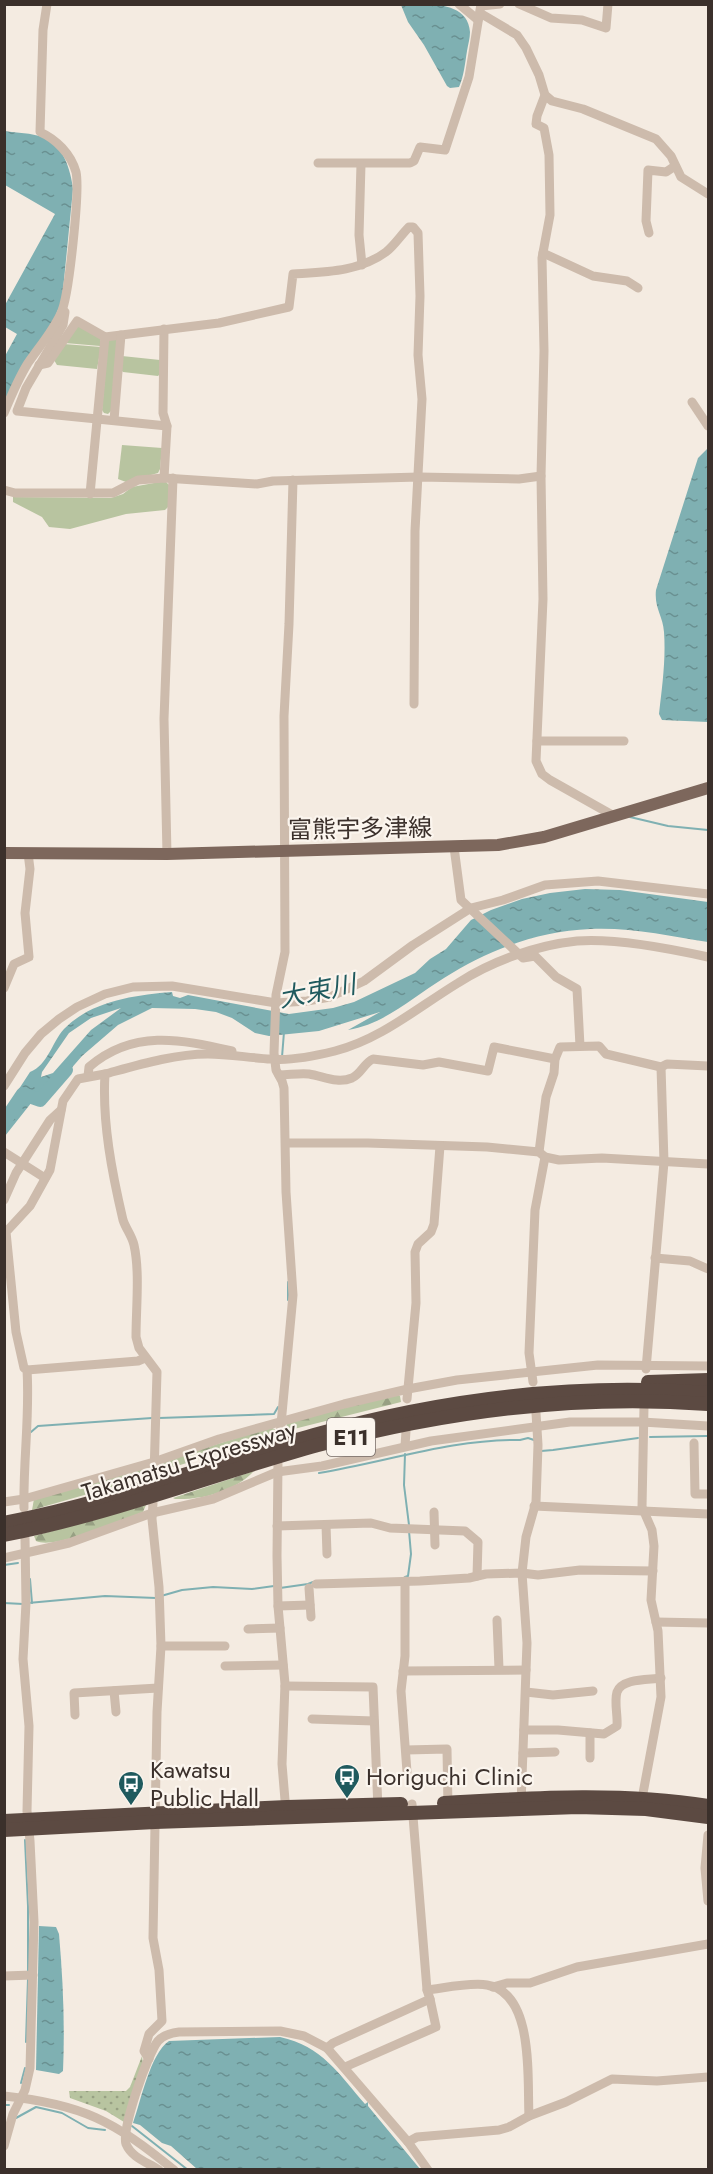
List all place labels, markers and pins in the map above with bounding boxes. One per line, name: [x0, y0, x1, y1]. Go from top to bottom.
place label: Kawatsu Public Hall: [150, 1752, 259, 1815]
place label: Horiguchi Clinic: [366, 1759, 533, 1794]
bus stop icon: Horiguchi Clinic: [332, 1762, 362, 1800]
bus stop icon: Kawatsu Public Hall: [116, 1769, 146, 1807]

